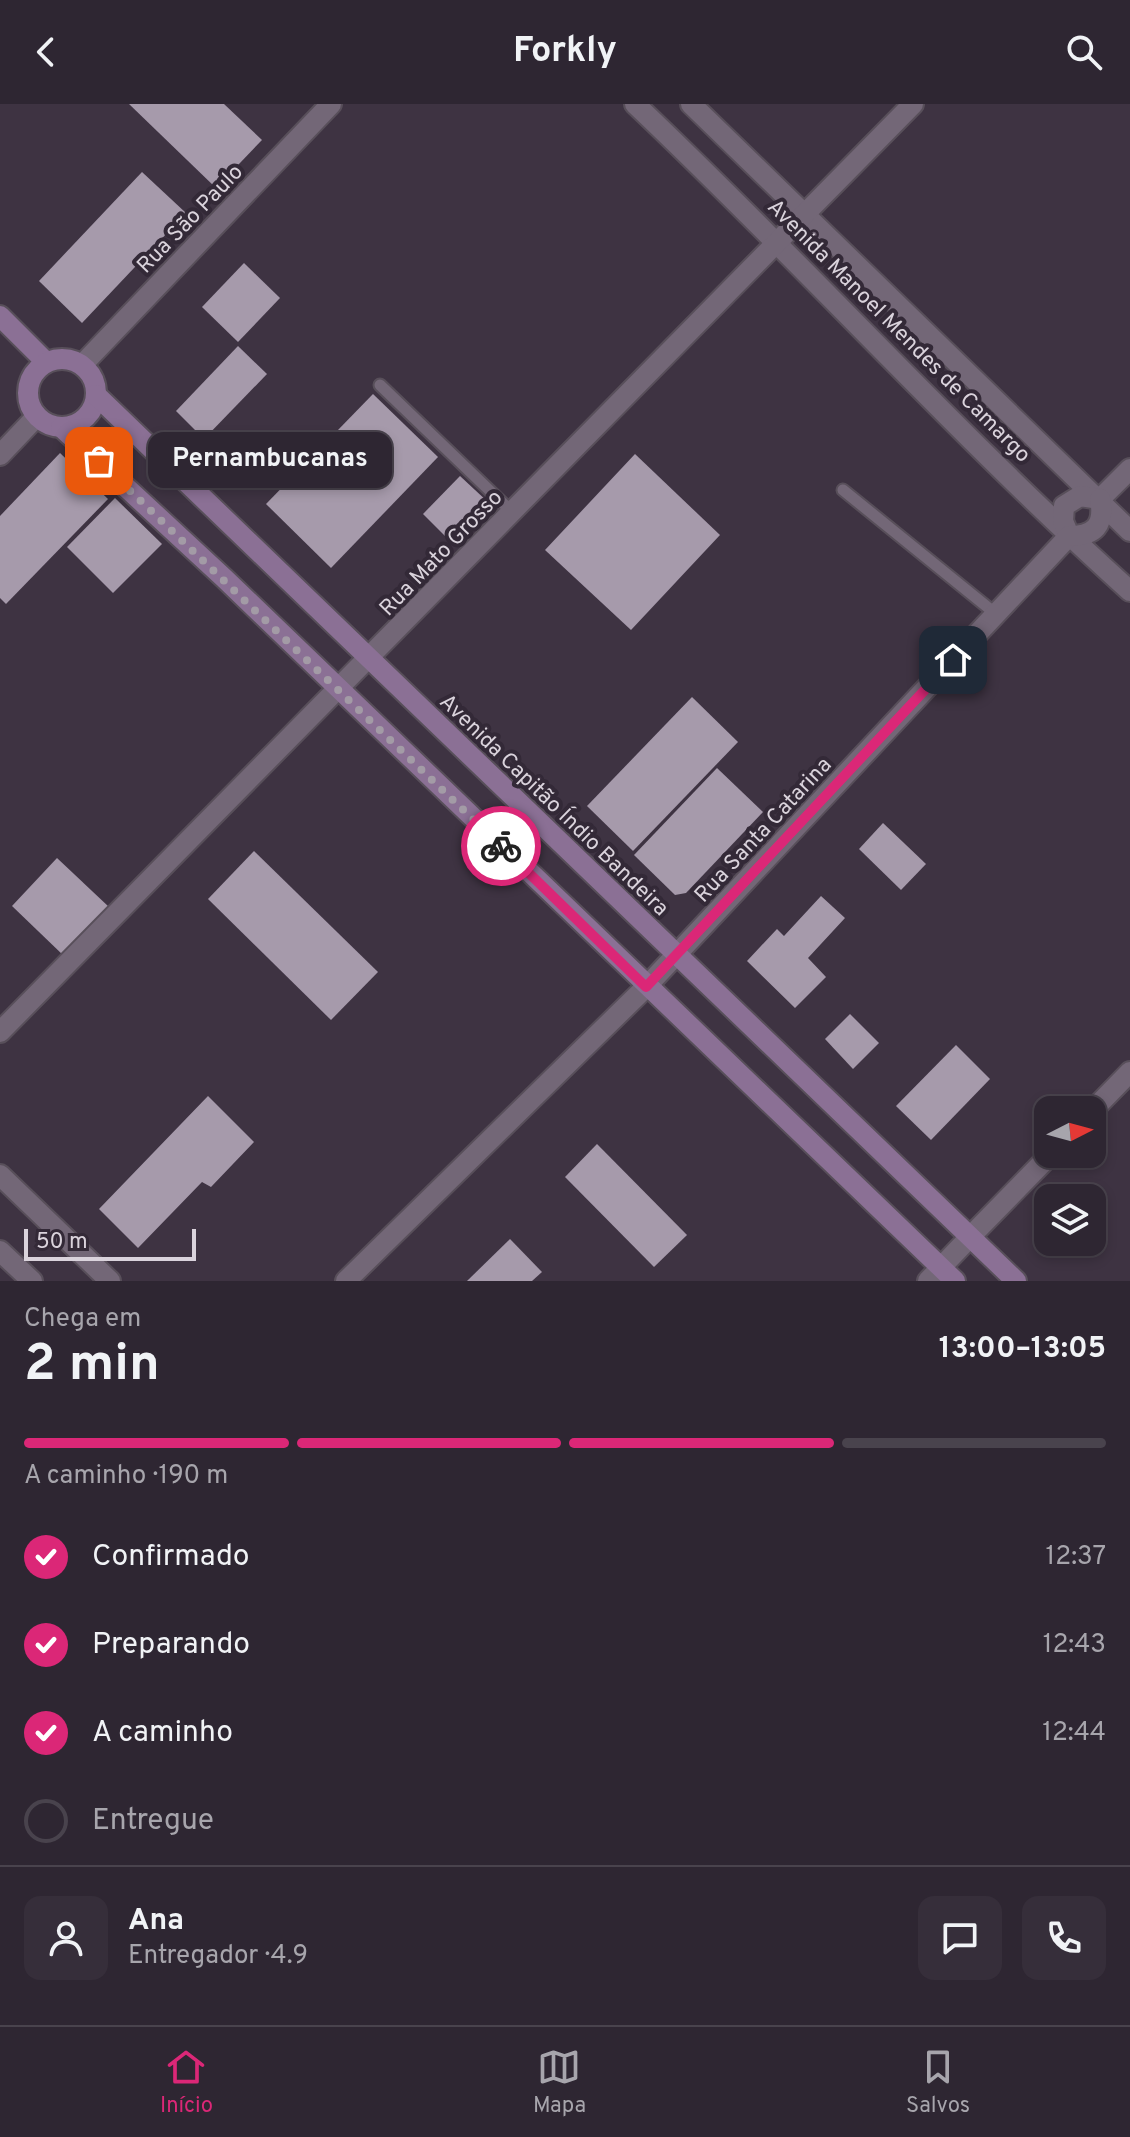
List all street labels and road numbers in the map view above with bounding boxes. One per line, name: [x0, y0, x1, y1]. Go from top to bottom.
street label: Rua São Paulo: [132, 160, 250, 280]
street label: Avenida Manoel Mendes de Camargo: [761, 194, 1036, 469]
street label: Rua Mato Grosso: [375, 485, 509, 623]
street label: Avenida Capitão Índio Bandeira: [433, 688, 675, 923]
street label: Rua Santa Catarina: [689, 752, 838, 909]

